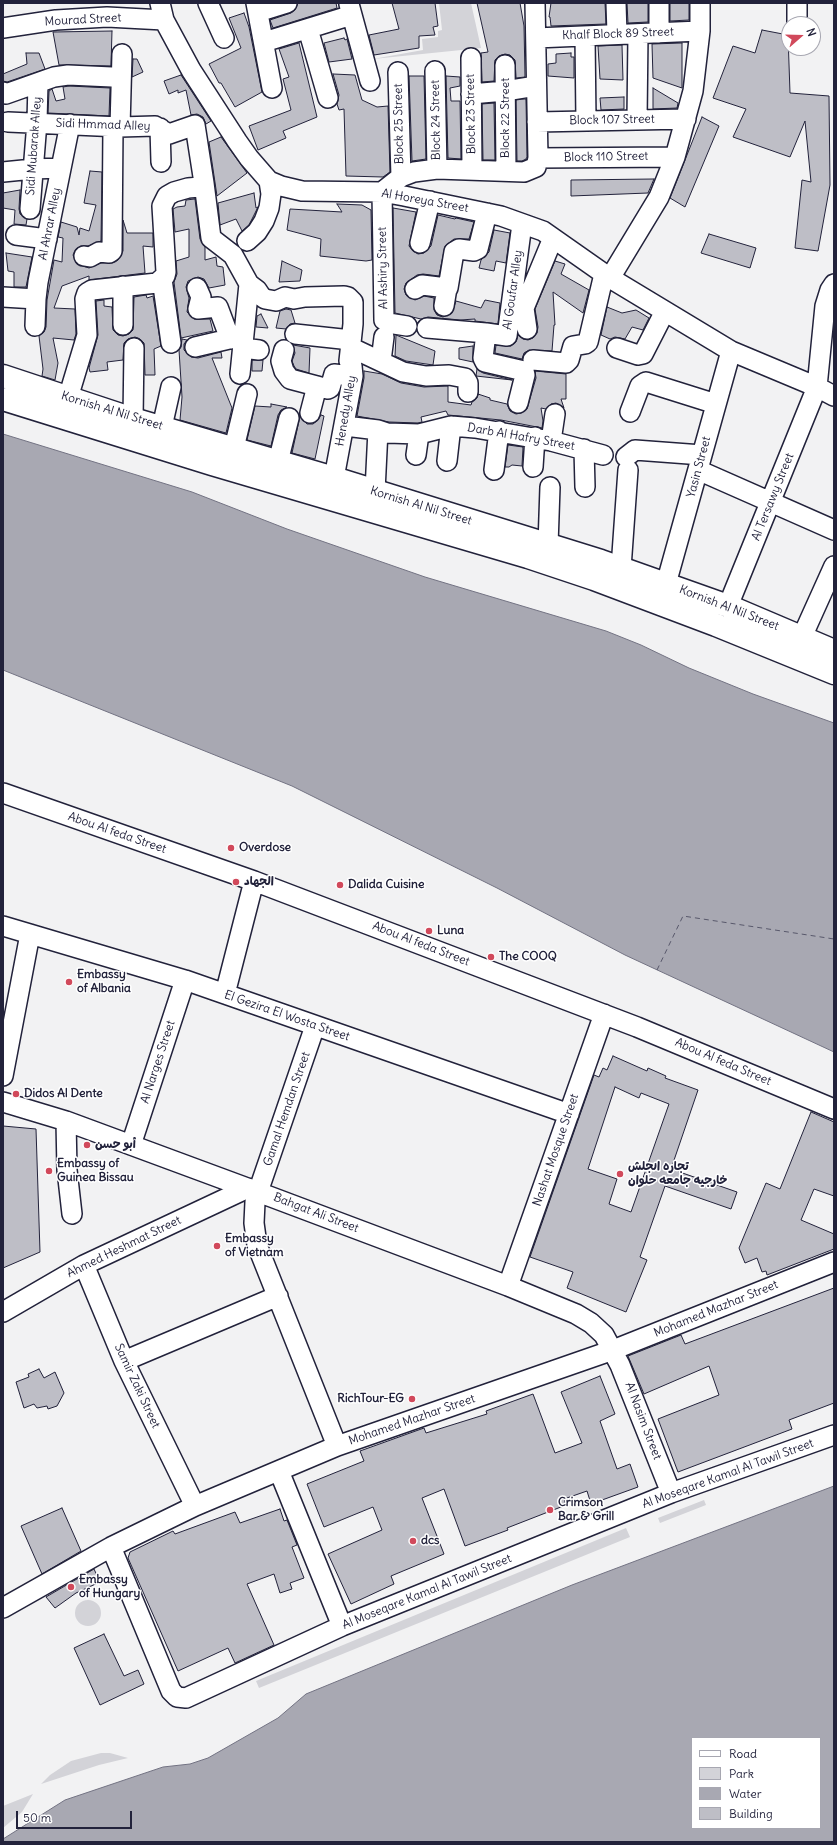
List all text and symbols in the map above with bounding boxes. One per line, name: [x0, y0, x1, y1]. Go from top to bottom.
street label: Mourad Street: [44, 11, 122, 29]
north arrow: [781, 16, 821, 56]
street label: Khalf Block 89 Street: [562, 25, 674, 43]
text: N: [803, 26, 819, 38]
street label: Block 23 Street: [463, 74, 479, 154]
street label: Block 22 Street: [499, 78, 513, 158]
street label: Block 24 Street: [428, 80, 444, 160]
street label: Block 25 Street: [391, 84, 407, 164]
street label: Sidi Mubarak Alley: [23, 96, 45, 196]
street label: Block 107 Street: [569, 112, 655, 128]
street label: Sidi Hmmad Alley: [55, 116, 151, 134]
street label: Block 110 Street: [564, 149, 648, 165]
street label: Al Ahrar Alley: [36, 186, 64, 262]
street label: Al Horeya Street: [380, 186, 470, 216]
street label: Al Ashiry Street: [375, 227, 391, 309]
street label: Al Goufar Alley: [500, 249, 526, 331]
street label: Henedy Alley: [333, 375, 359, 447]
street label: Kornish Al Nil Street: [59, 389, 165, 433]
street label: Darb Al Hafry Street: [466, 420, 576, 454]
street label: Yasin Street: [684, 435, 714, 499]
street label: Al Tersawy Street: [749, 451, 797, 543]
street label: Kornish Al Nil Street: [368, 484, 474, 528]
street label: Kornish Al Nil Street: [677, 582, 781, 634]
street label: Abou Al feda Street: [66, 809, 168, 857]
place label: Overdose: [239, 841, 291, 855]
marker: Overdose: [226, 843, 236, 853]
place label: الجهاد: [244, 875, 274, 889]
marker: الجهاد: [231, 877, 241, 887]
place label: Dalida Cuisine: [348, 878, 424, 892]
marker: Dalida Cuisine: [335, 880, 345, 890]
street label: Abou Al feda Street: [370, 919, 472, 969]
place label: Luna: [437, 924, 464, 938]
marker: Luna: [424, 926, 434, 936]
place label: The COOQ: [499, 950, 557, 964]
marker: The COOQ: [486, 952, 496, 962]
place label: Embassy of Albania: [77, 968, 131, 996]
marker: Embassy of Albania: [64, 977, 74, 987]
street label: El Gezira El Wosta Street: [222, 988, 352, 1044]
street label: Al Narges Street: [138, 1019, 178, 1105]
street label: Abou Al feda Street: [673, 1035, 773, 1089]
street label: Gamal Hemdan Street: [261, 1050, 313, 1168]
place label: Didos Al Dente: [24, 1087, 103, 1101]
marker: Didos Al Dente: [11, 1089, 21, 1099]
street label: Nashat Mosque Street: [530, 1092, 582, 1208]
place label: أبو حسن: [95, 1138, 136, 1152]
marker: أبو حسن: [82, 1140, 92, 1150]
place label: Embassy of Guinea Bissau: [57, 1157, 134, 1185]
place label: تجاره انجلش خارجيه جامعه حلوان: [628, 1160, 727, 1188]
marker: Embassy of Guinea Bissau: [44, 1166, 54, 1176]
marker: تجاره انجلش خارجيه جامعه حلوان: [615, 1169, 625, 1179]
street label: Bahgat Ali Street: [271, 1190, 361, 1236]
street label: Ahmed Heshmat Street: [65, 1213, 183, 1281]
place label: Embassy of Vietnam: [225, 1232, 283, 1260]
marker: Embassy of Vietnam: [212, 1241, 222, 1251]
street label: Mohamed Mazhar Street: [652, 1277, 780, 1341]
street label: Samir Zaki Street: [111, 1341, 163, 1431]
street label: Al Nasim Street: [622, 1380, 664, 1462]
place label: RichTour-EG: [337, 1392, 404, 1406]
street label: Mohamed Mazhar Street: [347, 1392, 477, 1448]
marker: RichTour-EG: [407, 1394, 417, 1404]
street label: Al Moseqare Kamal Al Tawil Street: [640, 1436, 816, 1512]
place label: Crimson Bar & Grill: [558, 1496, 614, 1524]
marker: Crimson Bar & Grill: [545, 1505, 555, 1515]
place label: dcs: [421, 1534, 440, 1548]
marker: dcs: [408, 1536, 418, 1546]
street label: Al Moseqare Kamal Al Tawil Street: [340, 1551, 514, 1633]
place label: Embassy of Hungary: [79, 1573, 140, 1601]
marker: Embassy of Hungary: [66, 1582, 76, 1592]
legend: [691, 1737, 821, 1829]
text: Road: [729, 1746, 757, 1761]
text: Park: [729, 1766, 754, 1781]
text: Water: [729, 1786, 762, 1801]
scale bar: [18, 1803, 134, 1829]
text: Building: [729, 1806, 773, 1821]
text: 50 m: [23, 1810, 51, 1825]

